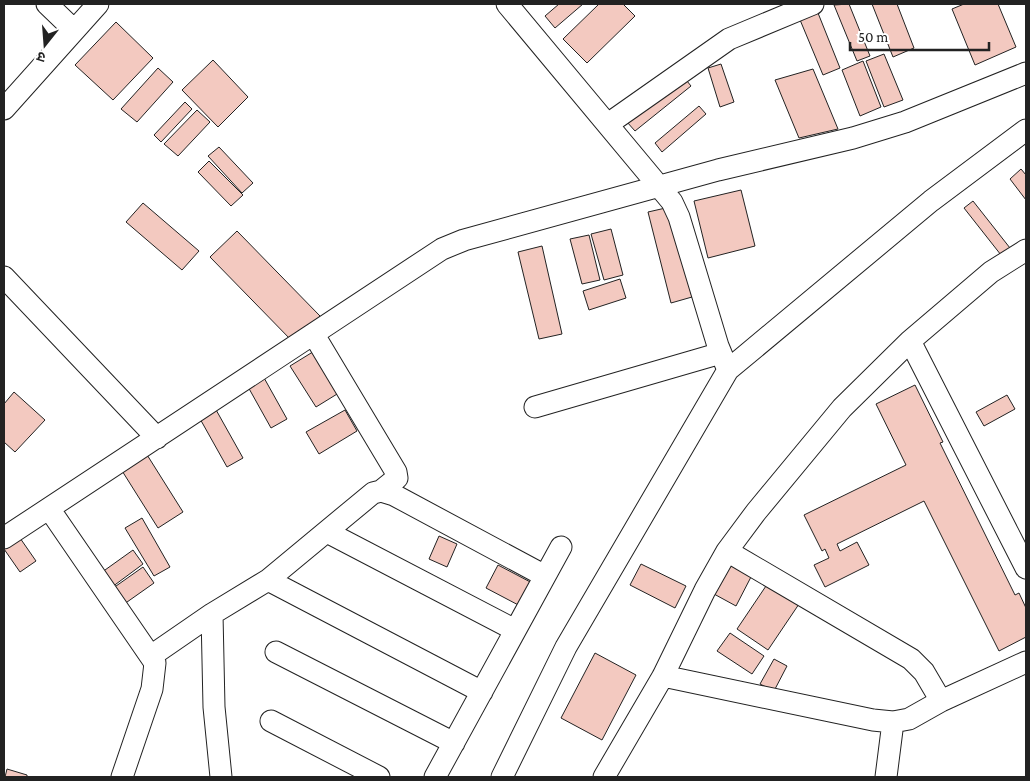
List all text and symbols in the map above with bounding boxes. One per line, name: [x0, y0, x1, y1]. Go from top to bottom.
north arrow: [20, 20, 70, 70]
scale bar: [850, 20, 989, 52]
text: 50 m: [858, 29, 888, 45]
text: उ: [34, 48, 47, 66]

